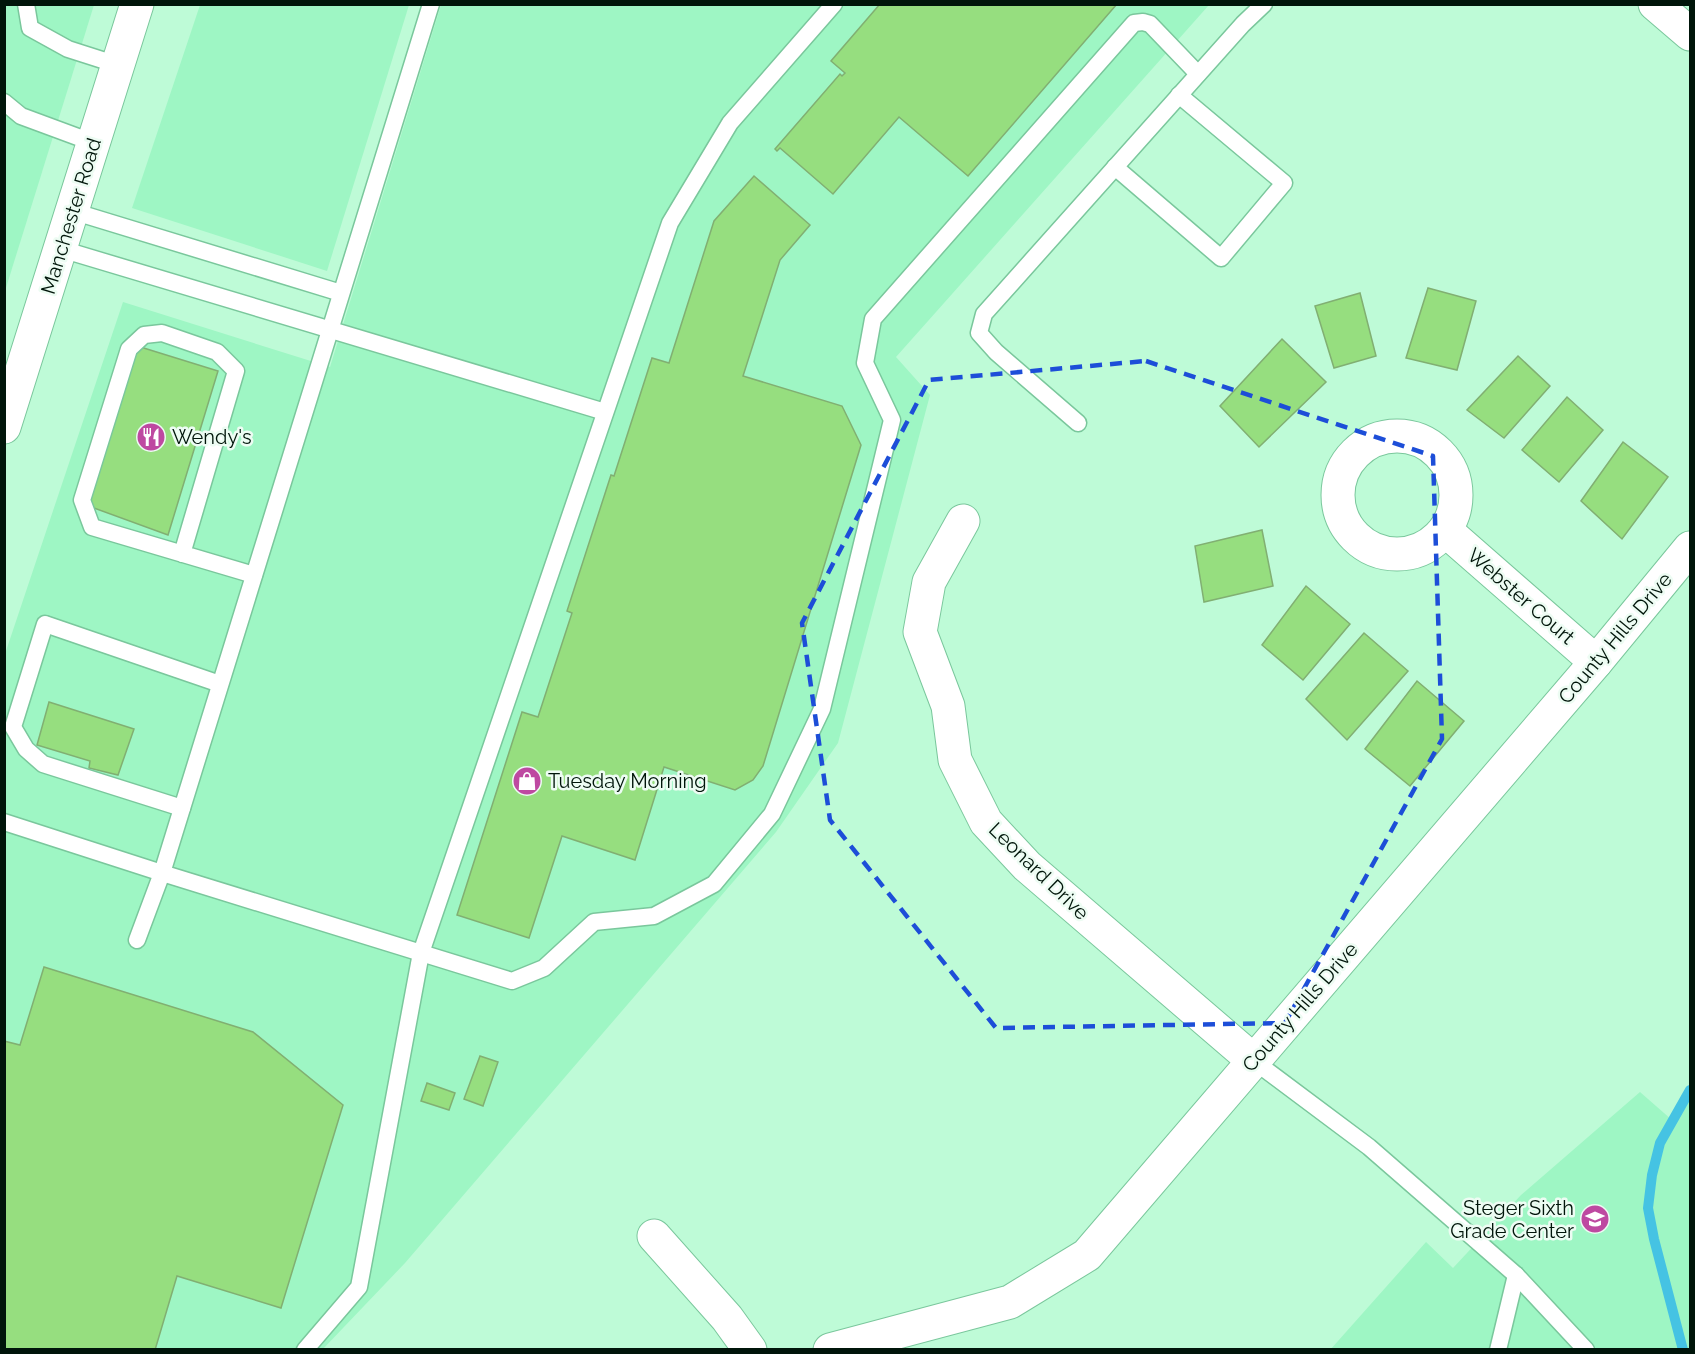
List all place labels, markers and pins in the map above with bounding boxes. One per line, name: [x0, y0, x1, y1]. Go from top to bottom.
restaurant icon: Wendy's: [135, 421, 167, 453]
place label: Wendy's: [172, 425, 252, 449]
shop icon: Tuesday Morning: [511, 765, 543, 797]
place label: Tuesday Morning: [548, 769, 707, 793]
place label: Steger Sixth Grade Center: [1450, 1196, 1574, 1243]
school or university icon: Steger Sixth Grade Center: [1579, 1203, 1611, 1235]

